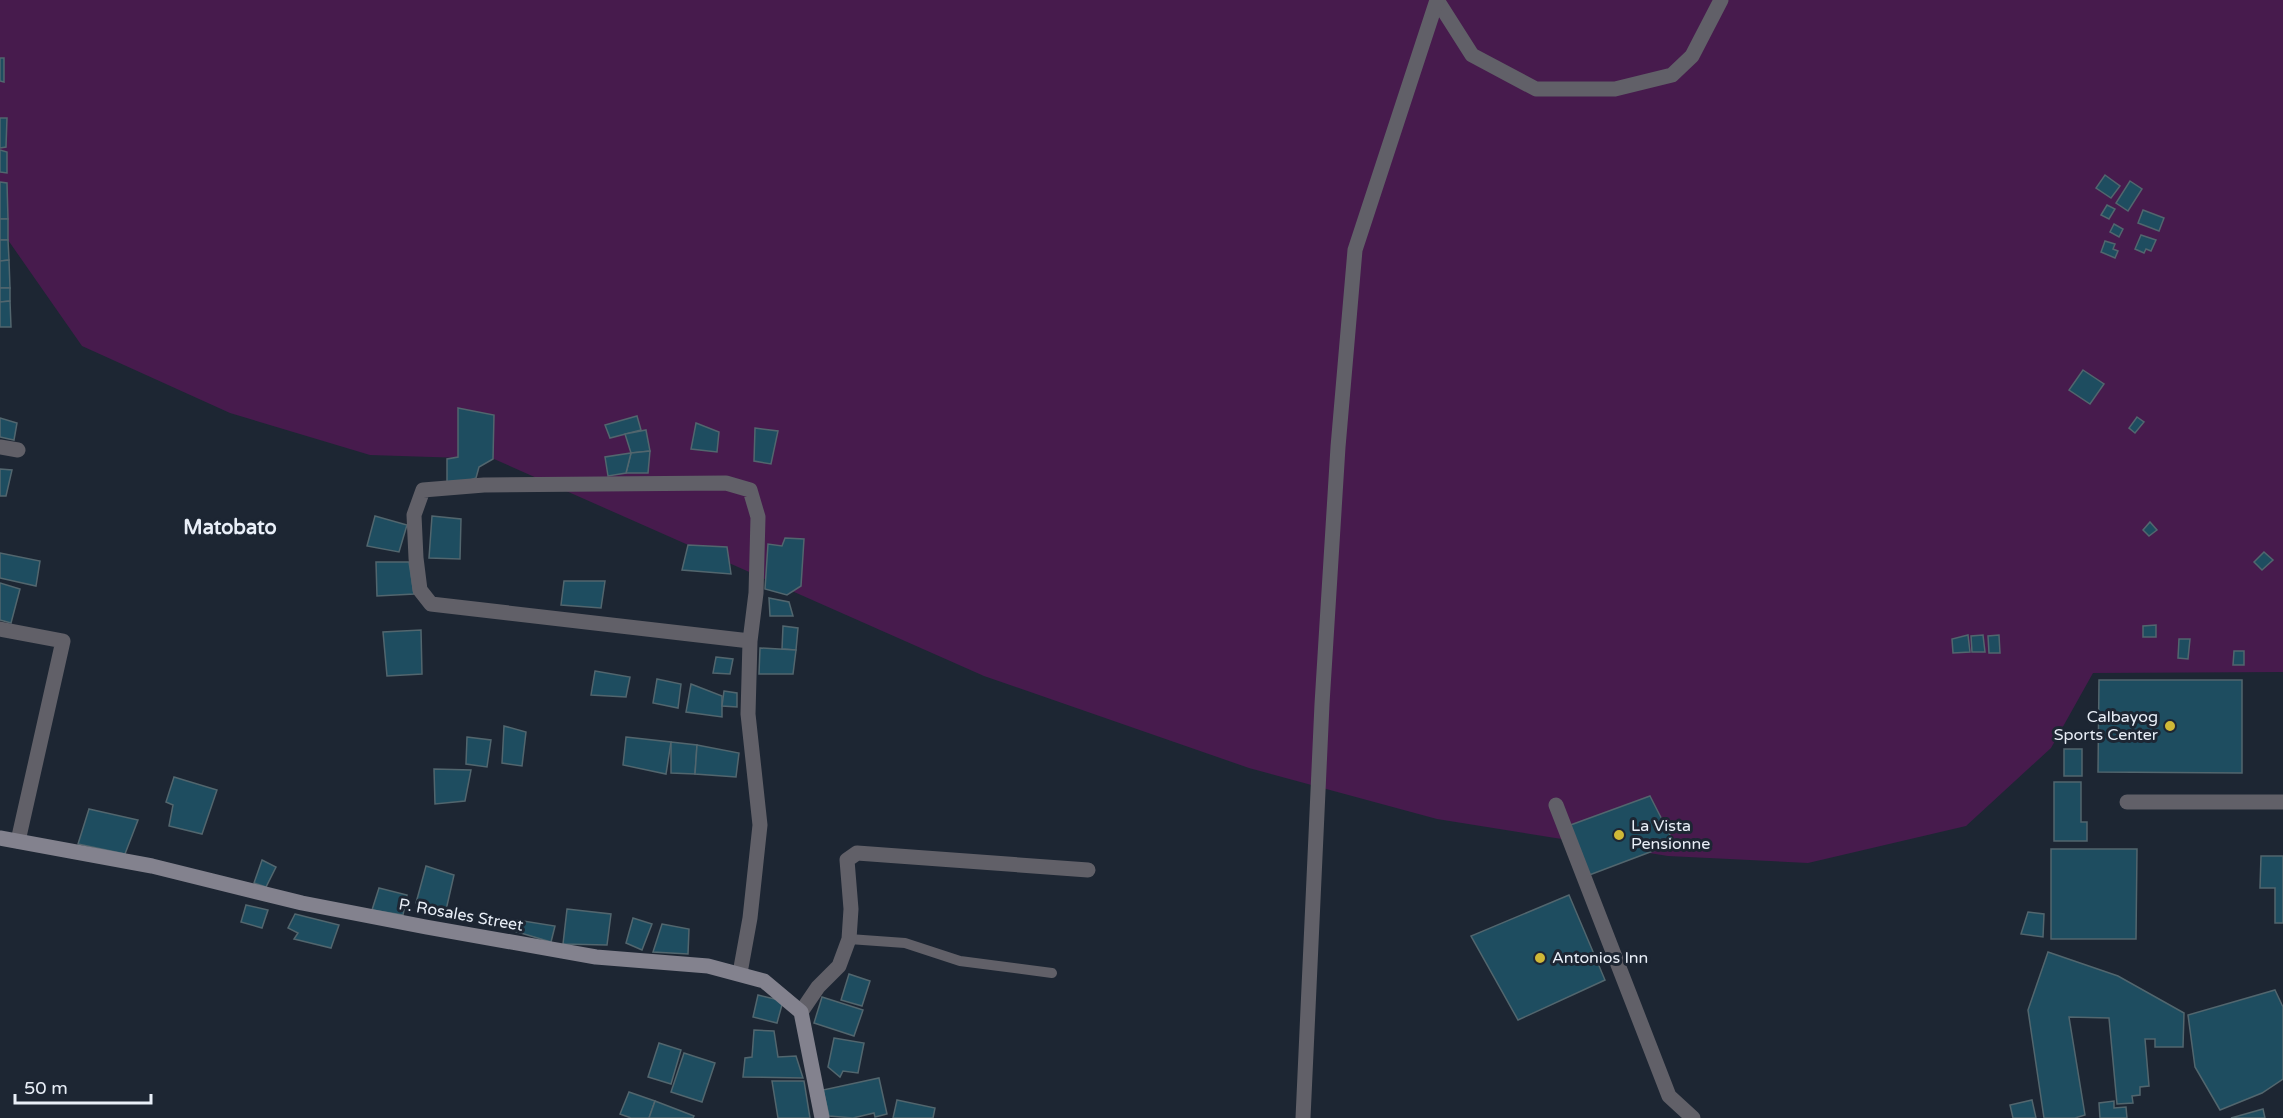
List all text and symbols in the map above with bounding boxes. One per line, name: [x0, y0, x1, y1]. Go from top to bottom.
district label: Matobato: [183, 516, 277, 540]
place label: Calbayog Sports Center: [2054, 707, 2159, 745]
marker: Calbayog Sports Center: [2163, 719, 2177, 733]
place label: La Vista Pensionne: [1631, 816, 1710, 854]
marker: La Vista Pensionne: [1612, 828, 1626, 842]
street label: P. Rosales Street: [397, 894, 525, 936]
place label: Antonios Inn: [1552, 948, 1648, 968]
marker: Antonios Inn: [1533, 951, 1547, 965]
scale bar: [15, 1067, 152, 1105]
text: 50 m: [24, 1077, 68, 1099]

